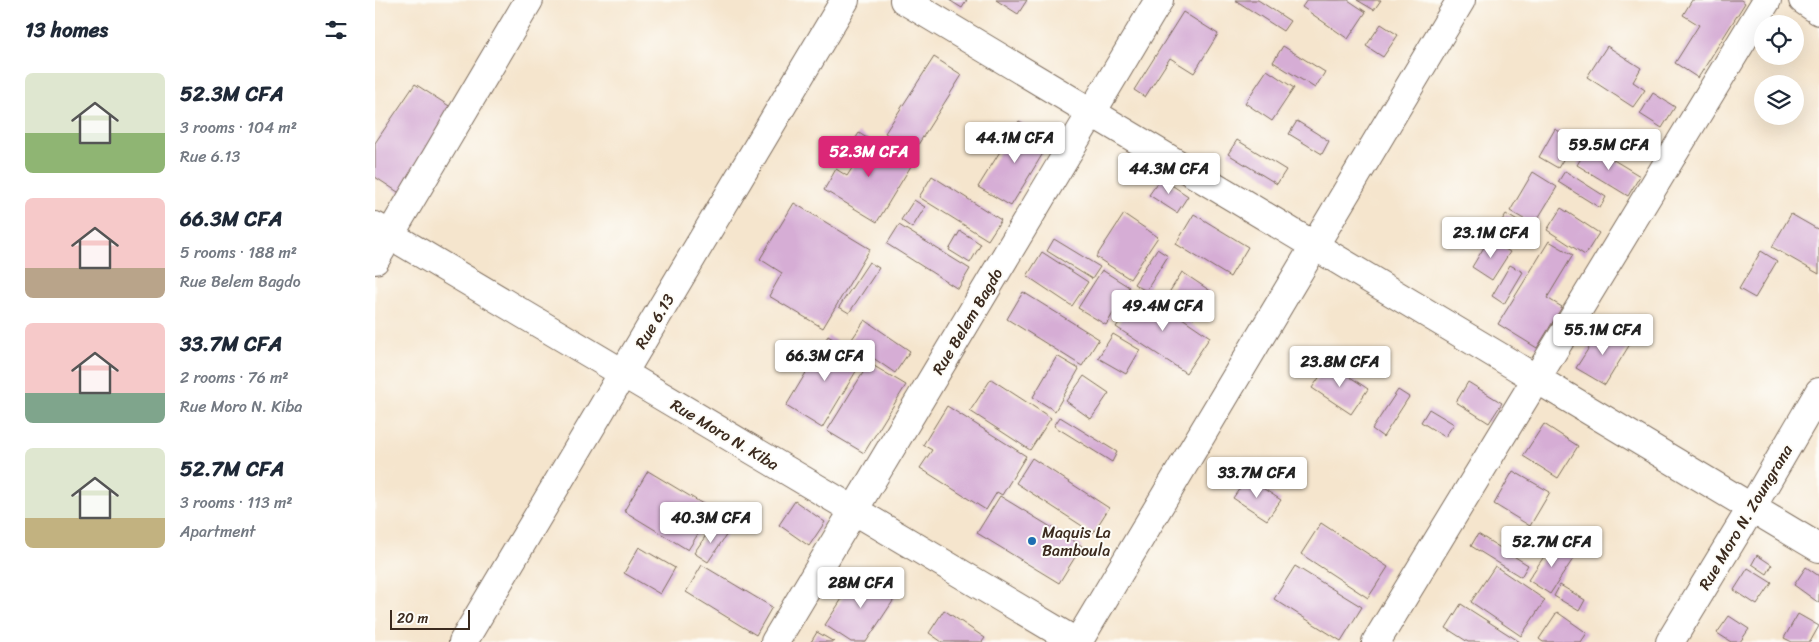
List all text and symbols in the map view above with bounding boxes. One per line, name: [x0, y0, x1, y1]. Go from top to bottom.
text: 13 homes: [25, 11, 108, 49]
map controls: [1754, 15, 1804, 125]
button: locate: [1754, 15, 1804, 65]
icon: filters: [322, 16, 350, 44]
text: 52.3M CFA: [180, 75, 284, 113]
button: layers: [1754, 75, 1804, 125]
icon: home: [65, 93, 125, 153]
text: 3 rooms · 104 m²: [180, 113, 297, 142]
pin: 44.1M CFA: [958, 121, 1072, 164]
text: 44.1M CFA: [976, 123, 1054, 152]
pin: 59.5M CFA: [1552, 128, 1666, 171]
text: 59.5M CFA: [1569, 130, 1649, 159]
pin: 52.3M CFA: [812, 136, 926, 178]
text: 52.3M CFA: [829, 137, 909, 166]
text: Rue 6.13: [180, 142, 240, 171]
pin: 44.3M CFA: [1112, 152, 1226, 195]
text: 44.3M CFA: [1129, 154, 1209, 183]
text: 66.3M CFA: [180, 200, 283, 238]
pin: 23.1M CFA: [1434, 216, 1548, 259]
icon: home: [65, 218, 125, 278]
text: 23.1M CFA: [1453, 218, 1529, 247]
text: 5 rooms · 188 m²: [180, 238, 297, 267]
street label: Rue Belem Bagdo: [924, 262, 1011, 380]
text: Rue Belem Bagdo: [180, 267, 301, 296]
street label: Rue 6.13: [626, 288, 682, 355]
pin: 49.4M CFA: [1106, 290, 1220, 332]
text: 49.4M CFA: [1122, 291, 1204, 320]
pin: 55.1M CFA: [1546, 314, 1660, 356]
text: 55.1M CFA: [1564, 315, 1642, 344]
text: 33.7M CFA: [180, 325, 282, 363]
pin: 66.3M CFA: [768, 340, 882, 382]
text: 66.3M CFA: [786, 341, 864, 370]
icon: home: [65, 343, 125, 403]
pin: 23.8M CFA: [1283, 346, 1397, 388]
text: 23.8M CFA: [1301, 347, 1379, 376]
text: 2 rooms · 76 m²: [180, 363, 289, 392]
street label: Rue Moro N. Kiba: [665, 390, 785, 478]
text: Rue Moro N. Kiba: [180, 392, 302, 421]
street label: Rue Moro N. Zoungrana: [1690, 438, 1801, 596]
text: 52.7M CFA: [180, 450, 284, 488]
pin: 33.7M CFA: [1200, 456, 1314, 499]
text: 33.7M CFA: [1218, 458, 1296, 487]
icon: home: [65, 468, 125, 528]
text: 3 rooms · 113 m²: [180, 488, 292, 517]
pin: 40.3M CFA: [654, 502, 768, 544]
text: 40.3M CFA: [671, 503, 751, 532]
text: Apartment: [180, 517, 256, 546]
place label: Maquis La Bamboula: [1042, 518, 1111, 565]
pin: 52.7M CFA: [1495, 526, 1609, 568]
text: 52.7M CFA: [1512, 527, 1592, 556]
marker: Maquis La Bamboula: [1026, 535, 1038, 547]
pin: 28M CFA: [815, 566, 907, 609]
text: 28M CFA: [828, 568, 894, 597]
text: 20 m: [397, 606, 428, 631]
scale bar: [390, 607, 470, 630]

